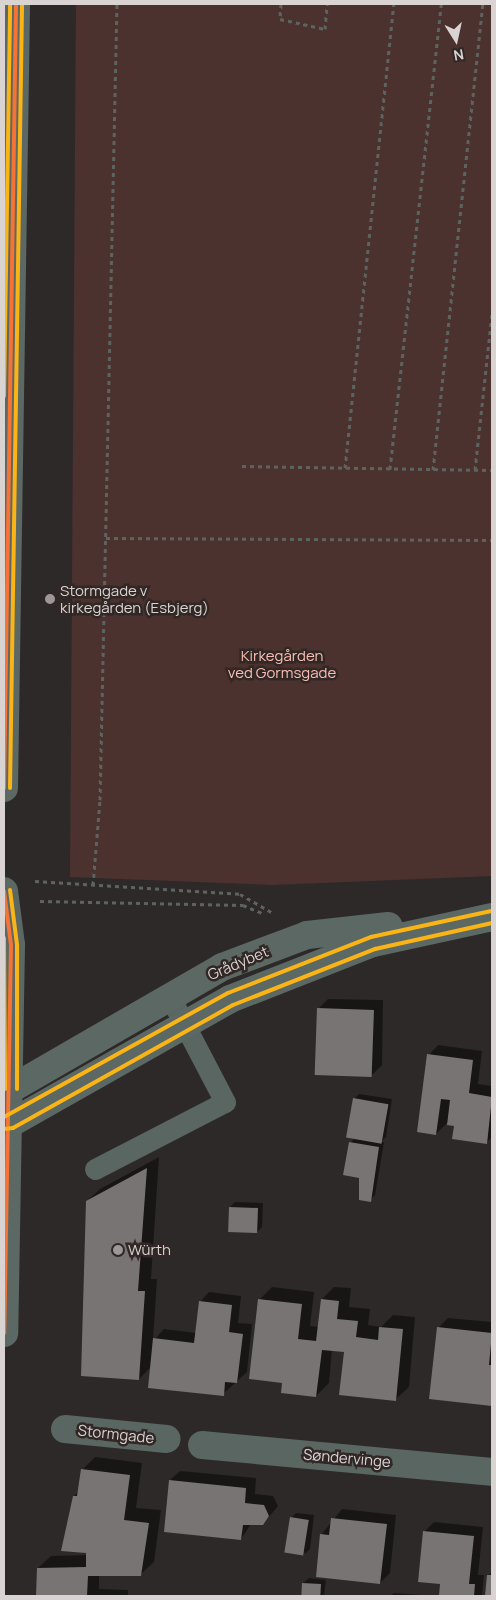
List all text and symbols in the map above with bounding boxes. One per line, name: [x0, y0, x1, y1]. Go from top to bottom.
north arrow: [431, 15, 481, 65]
text: N: [452, 45, 465, 65]
place label: Stormgade v kirkegården (Esbjerg): [60, 581, 209, 616]
marker: Stormgade v kirkegården (Esbjerg): [44, 593, 56, 605]
park label: Kirkegården ved Gormsgade: [228, 646, 336, 681]
street label: Grådybet: [205, 942, 271, 984]
place label: Würth: [128, 1241, 171, 1259]
marker: Würth: [112, 1244, 124, 1256]
street label: Stormgade: [77, 1421, 155, 1447]
street label: Søndervinge: [303, 1445, 391, 1471]

